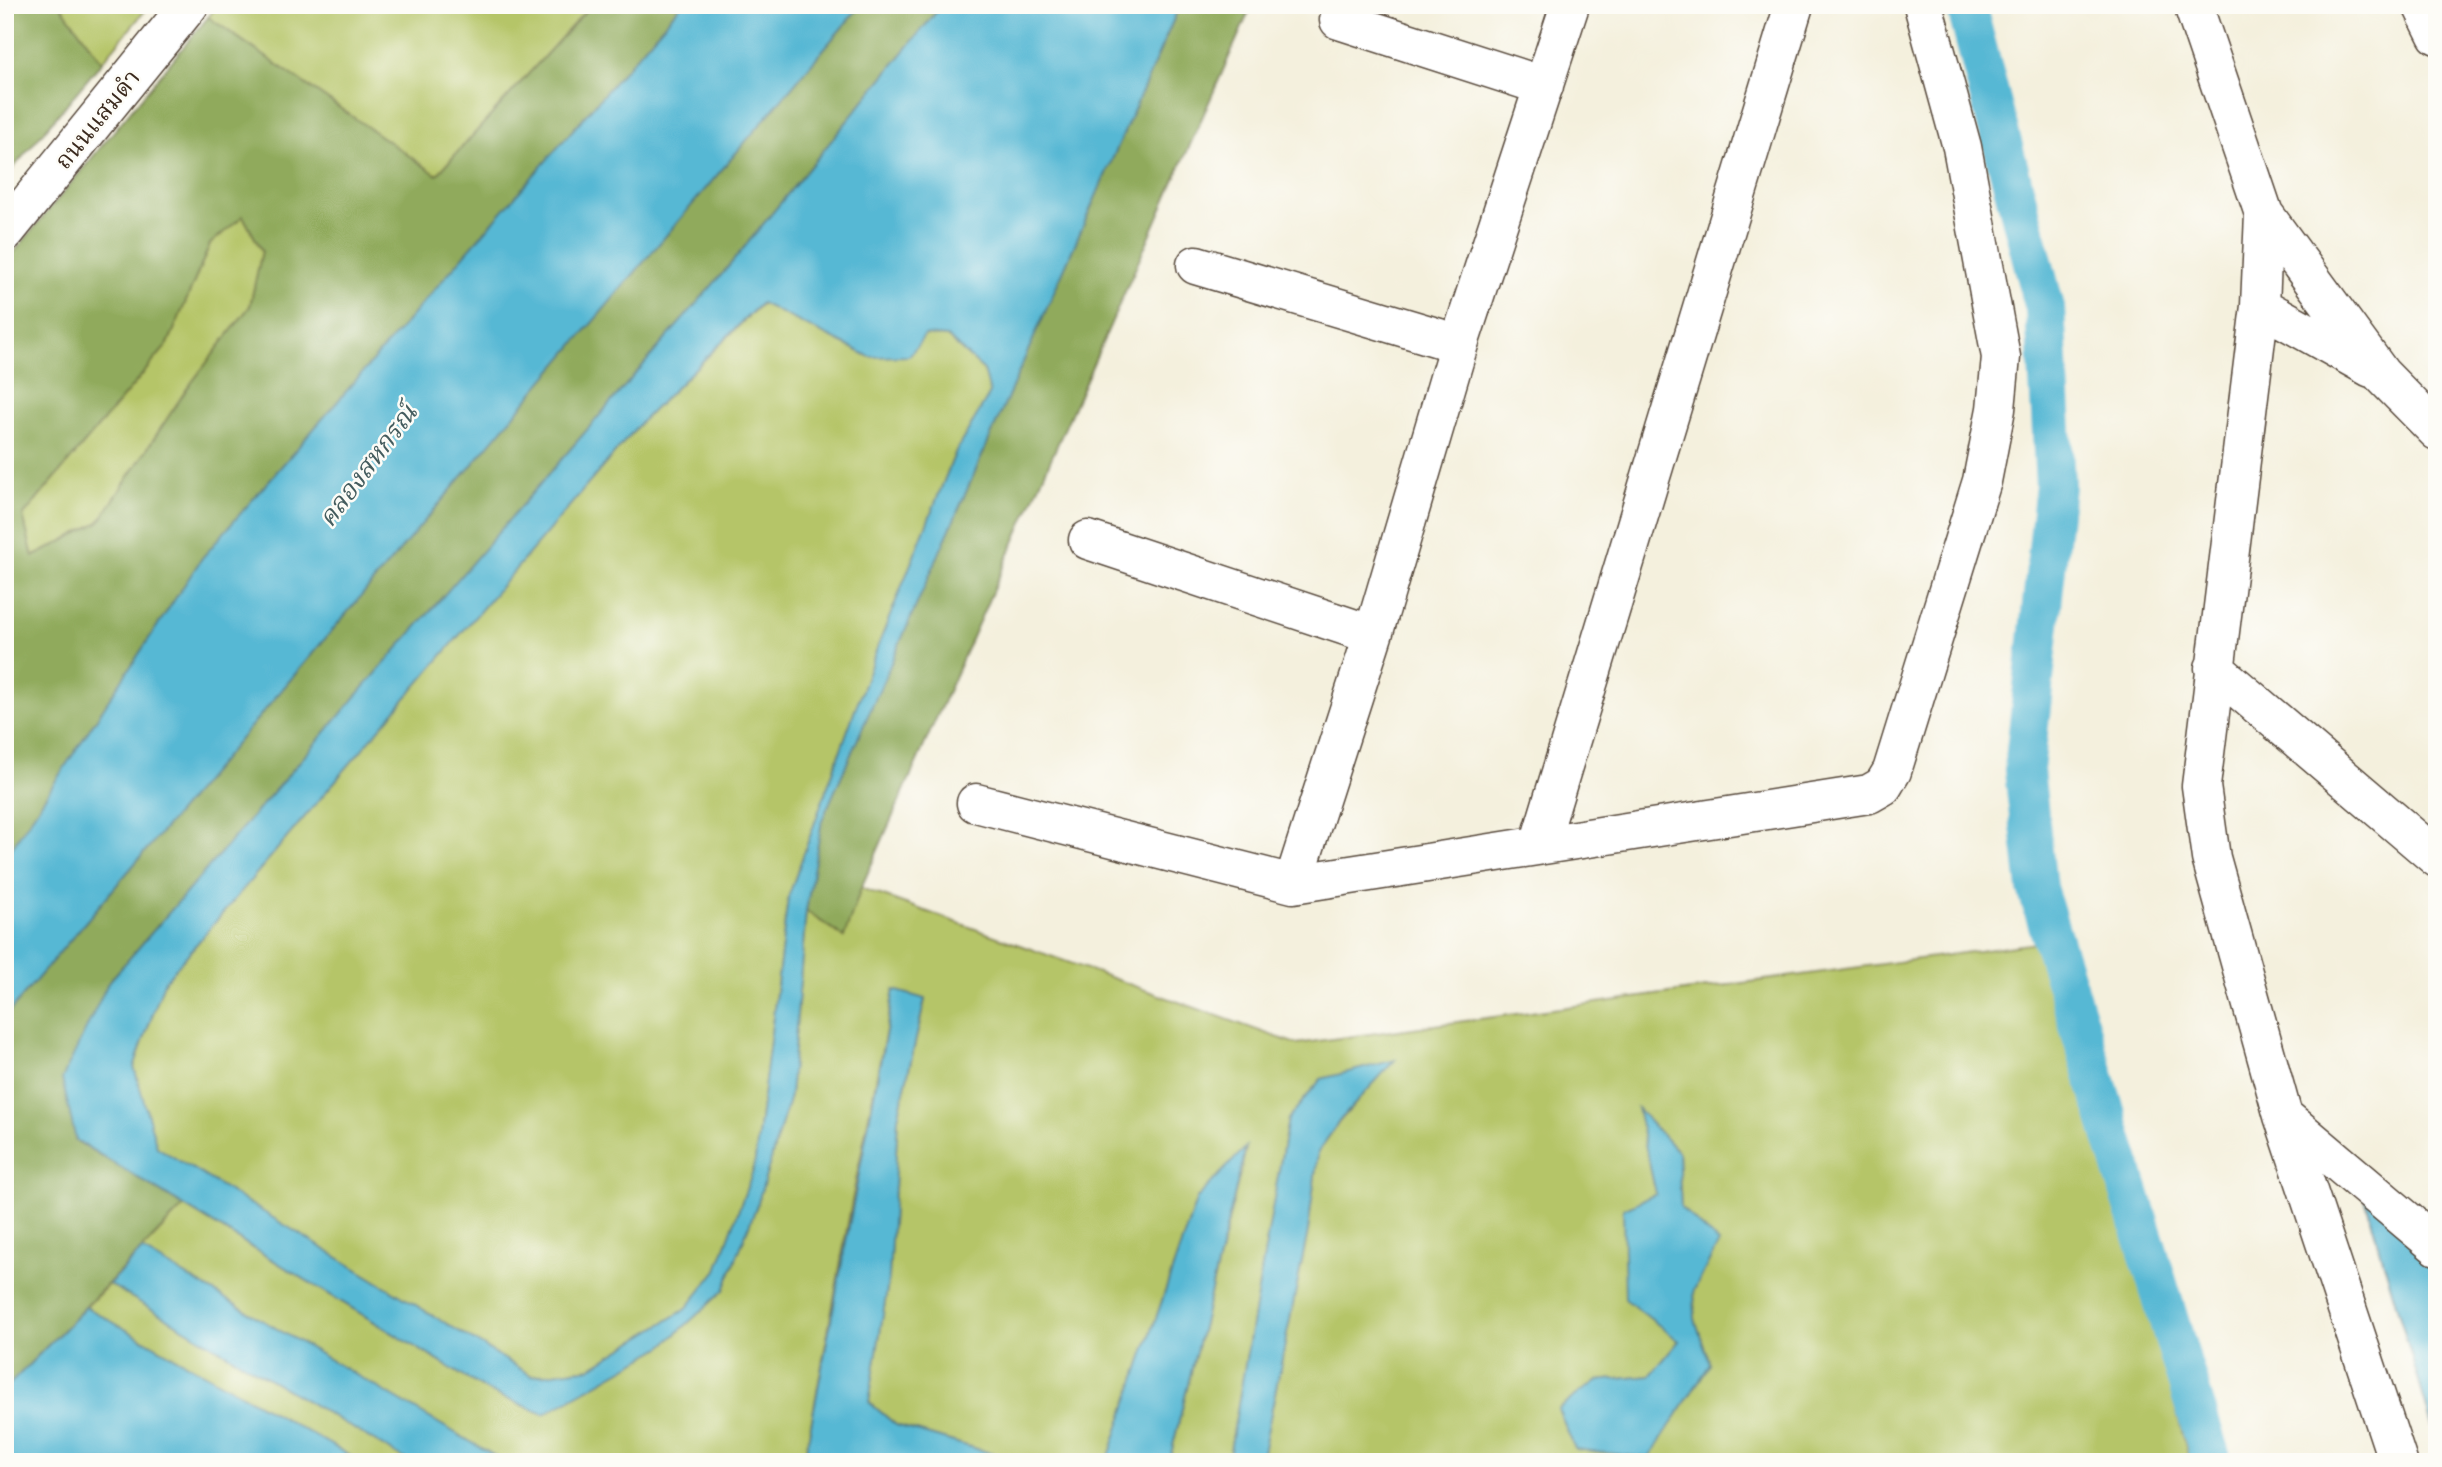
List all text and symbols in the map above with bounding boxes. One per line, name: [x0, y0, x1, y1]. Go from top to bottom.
street label: ถนนแสมดำ: [46, 62, 148, 176]
water label: คลองสหกรณ์: [308, 392, 428, 535]

